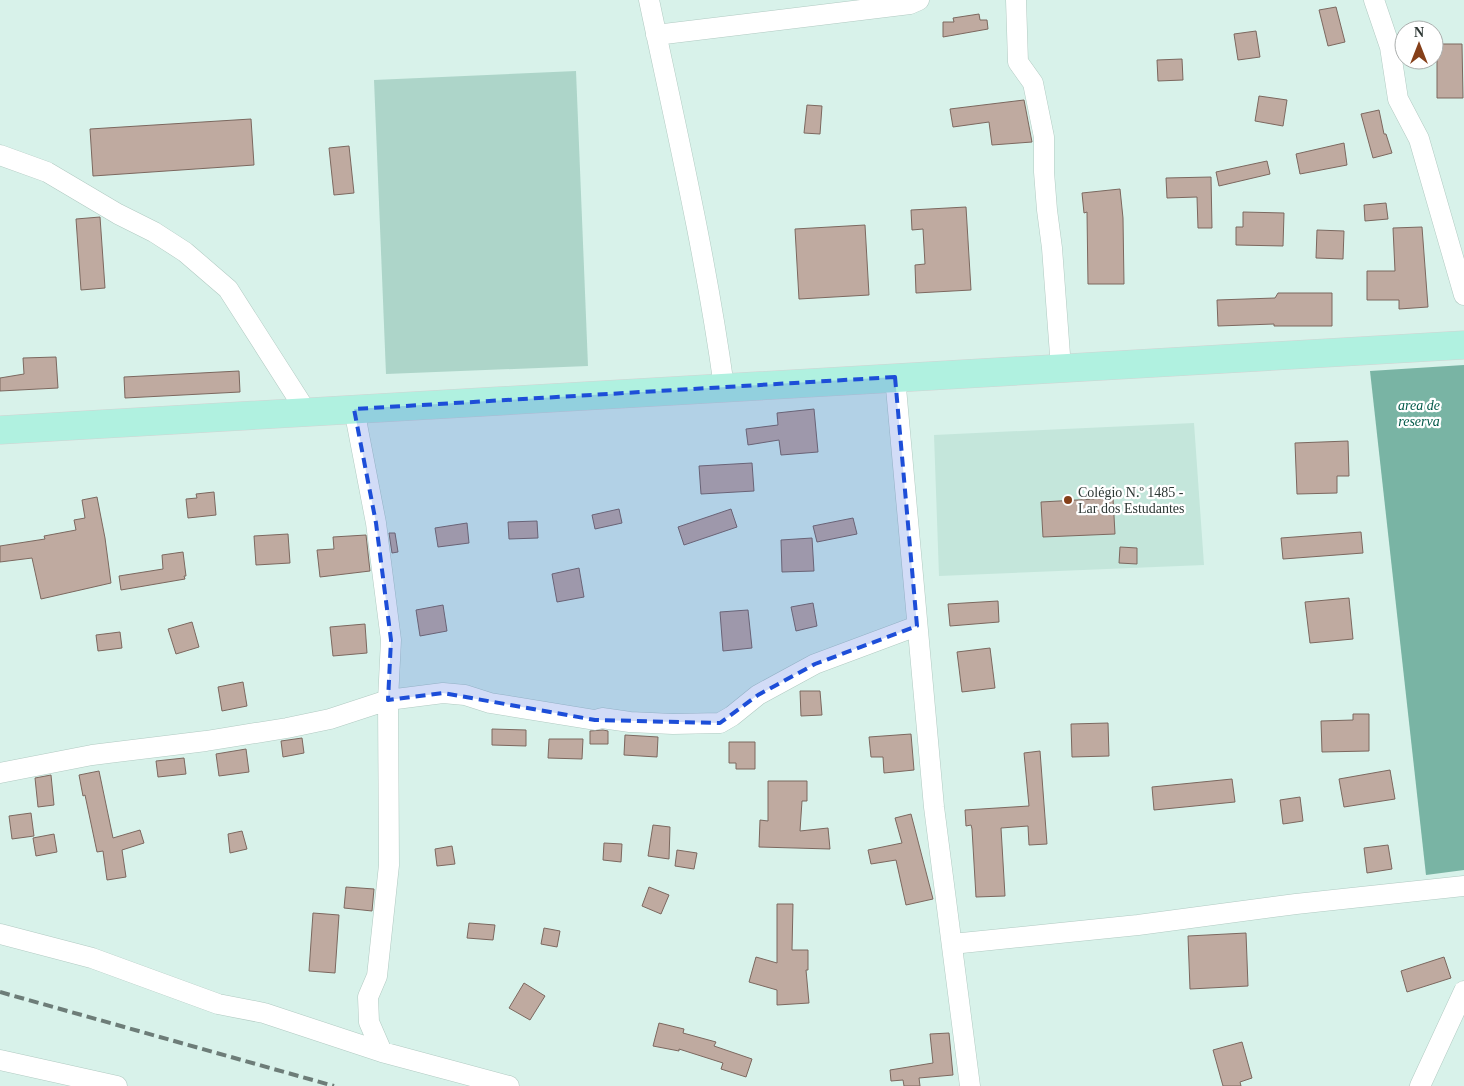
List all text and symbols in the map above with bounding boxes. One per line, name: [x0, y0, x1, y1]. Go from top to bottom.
north arrow: [1394, 20, 1444, 70]
text: N: [1414, 25, 1424, 40]
park label: area de reserva: [1398, 398, 1440, 429]
place label: Colégio N.º 1485 - Lar dos Estudantes: [1078, 485, 1185, 516]
marker: Colégio N.º 1485 - Lar dos Estudantes: [1062, 494, 1074, 506]

